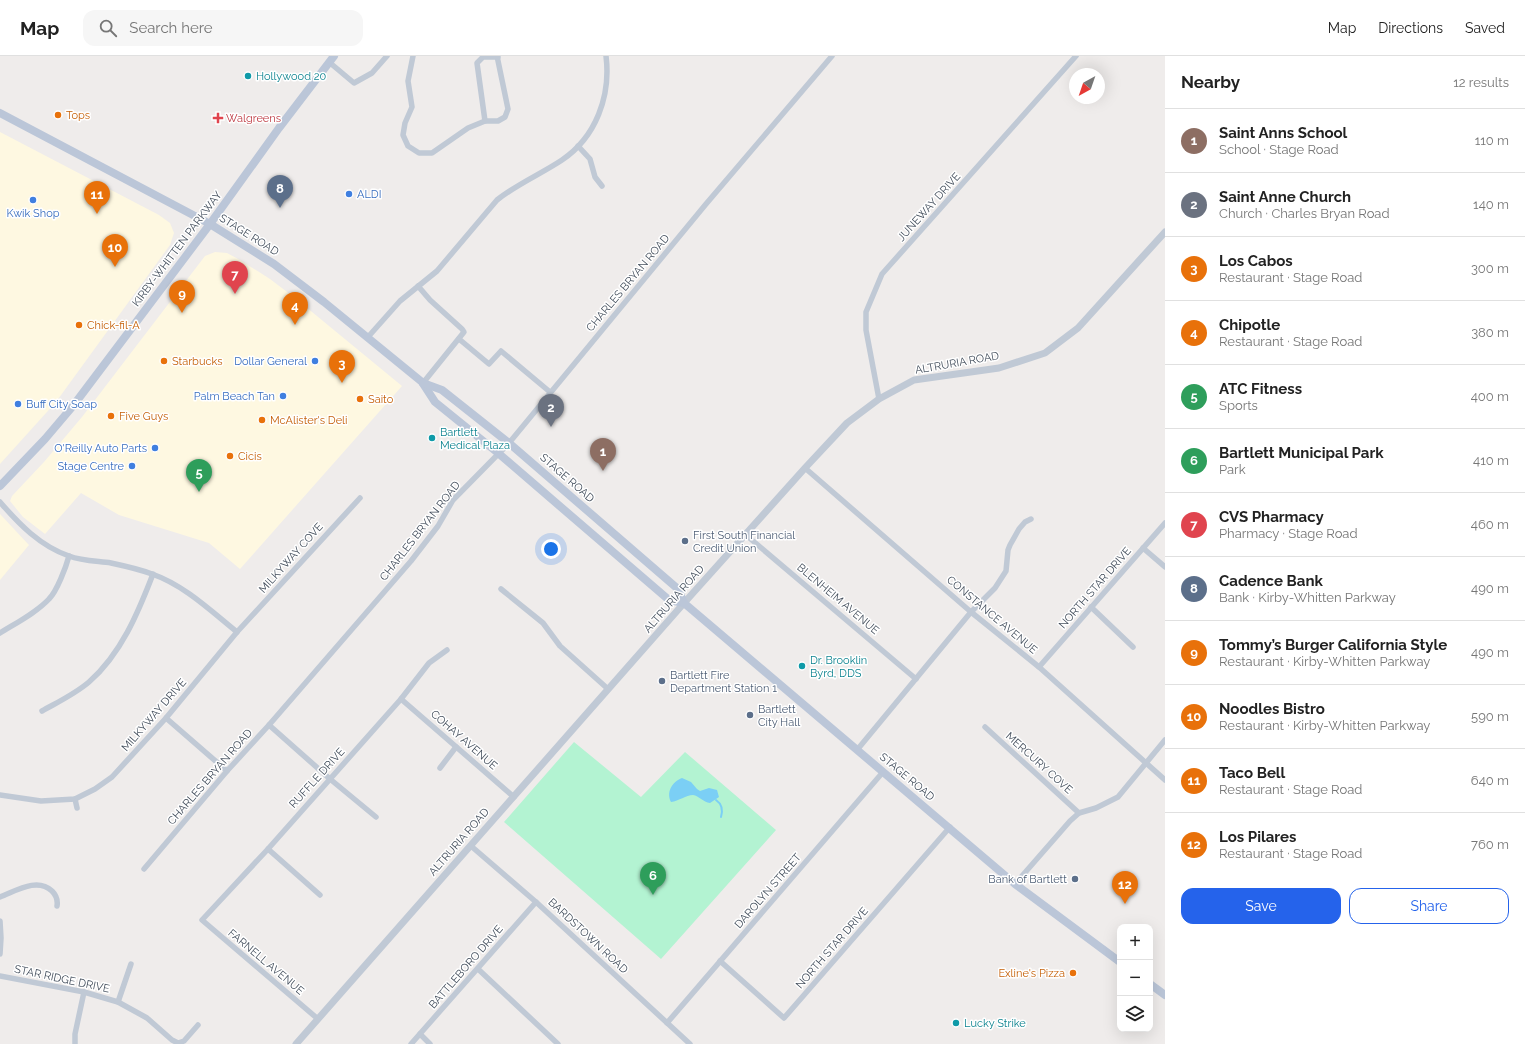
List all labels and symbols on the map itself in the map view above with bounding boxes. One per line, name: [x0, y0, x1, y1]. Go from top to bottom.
north arrow: [1069, 68, 1105, 104]
place label: Hollywood 20: [256, 70, 327, 83]
marker: Hollywood 20: [243, 71, 253, 81]
place label: Tops: [66, 109, 90, 122]
marker: Tops: [53, 110, 63, 120]
place label: Walgreens: [226, 112, 281, 125]
marker: Walgreens: [213, 113, 223, 123]
street label: JUNEWAY DRIVE: [895, 170, 963, 244]
pin: 8: [267, 175, 293, 208]
pin: 11: [84, 181, 110, 214]
place label: ALDI: [357, 188, 381, 201]
street label: KIRBY-WHITTEN PARKWAY: [129, 189, 225, 309]
marker: ALDI: [344, 189, 354, 199]
marker: Kwik Shop: [28, 195, 38, 205]
place label: Kwik Shop: [6, 207, 60, 220]
street label: STAGE ROAD: [217, 212, 281, 258]
street label: CHARLES BRYAN ROAD: [584, 232, 672, 334]
pin: 10: [102, 234, 128, 267]
pin: 7: [222, 261, 248, 294]
pin: 9: [169, 280, 195, 313]
pin: 4: [282, 292, 308, 325]
place label: Chick-fil-A: [87, 319, 140, 332]
marker: Chick-fil-A: [74, 320, 84, 330]
street label: ALTRURIA ROAD: [914, 349, 1000, 377]
pin: 3: [329, 350, 355, 383]
place label: Starbucks: [172, 355, 223, 368]
place label: Dollar General: [234, 355, 307, 368]
marker: Starbucks: [159, 356, 169, 366]
marker: Dollar General: [310, 356, 320, 366]
place label: Palm Beach Tan: [194, 390, 275, 403]
marker: Palm Beach Tan: [278, 391, 288, 401]
place label: Saito: [368, 393, 394, 406]
marker: Saito: [355, 394, 365, 404]
pin: 2: [538, 394, 564, 427]
place label: Buff City Soap: [26, 398, 97, 411]
marker: Buff City Soap: [13, 399, 23, 409]
place label: Five Guys: [119, 410, 168, 423]
marker: Five Guys: [106, 411, 116, 421]
place label: McAlister's Deli: [270, 414, 347, 427]
marker: McAlister's Deli: [257, 415, 267, 425]
place label: Bartlett Medical Plaza: [440, 426, 510, 452]
marker: Bartlett Medical Plaza: [427, 433, 437, 443]
pin: 1: [590, 438, 616, 471]
place label: O'Reilly Auto Parts: [54, 442, 147, 455]
marker: O'Reilly Auto Parts: [150, 443, 160, 453]
place label: Cicis: [238, 450, 262, 463]
marker: Cicis: [225, 451, 235, 461]
street label: STAGE ROAD: [537, 451, 597, 505]
pin: 5: [186, 459, 212, 492]
place label: Stage Centre: [57, 460, 125, 473]
marker: Stage Centre: [127, 461, 137, 471]
street label: CHARLES BRYAN ROAD: [377, 479, 463, 583]
street label: MILKYWAY COVE: [256, 520, 326, 596]
place label: First South Financial Credit Union: [693, 529, 795, 555]
marker: First South Financial Credit Union: [680, 536, 690, 546]
your location: [541, 539, 561, 559]
street label: NORTH STAR DRIVE: [1056, 544, 1134, 631]
street label: BLENHEIM AVENUE: [794, 561, 882, 637]
street label: ALTRURIA ROAD: [641, 563, 707, 635]
street label: CONSTANCE AVENUE: [944, 573, 1040, 657]
place label: Dr. Brooklin Byrd, DDS: [810, 654, 867, 680]
marker: Dr. Brooklin Byrd, DDS: [797, 661, 807, 671]
place label: Bartlett Fire Department Station 1: [670, 669, 777, 695]
street label: MILKYWAY DRIVE: [119, 676, 189, 754]
marker: Bartlett Fire Department Station 1: [657, 676, 667, 686]
place label: Bartlett City Hall: [758, 703, 800, 729]
street label: COHAY AVENUE: [428, 708, 500, 773]
marker: Bartlett City Hall: [745, 710, 755, 720]
street label: CHARLES BRYAN ROAD: [165, 726, 255, 827]
street label: MERCURY COVE: [1003, 730, 1075, 797]
street label: RUFFLE DRIVE: [287, 745, 348, 811]
street label: STAGE ROAD: [877, 750, 937, 804]
street label: ALTRURIA ROAD: [426, 806, 492, 878]
street label: DAROLYN STREET: [732, 851, 804, 931]
pin: 6: [640, 862, 666, 895]
pin: 12: [1112, 871, 1138, 904]
place label: Bank of Bartlett: [988, 873, 1067, 886]
marker: Bank of Bartlett: [1070, 874, 1080, 884]
street label: BARDSTOWN ROAD: [546, 896, 631, 976]
street label: NORTH STAR DRIVE: [793, 904, 871, 991]
street label: BATTLEBORO DRIVE: [426, 922, 506, 1011]
street label: FARNELL AVENUE: [225, 926, 307, 998]
street label: STAR RIDGE DRIVE: [13, 963, 111, 996]
place label: Exline's Pizza: [998, 967, 1065, 980]
marker: Exline's Pizza: [1068, 968, 1078, 978]
place label: Lucky Strike: [964, 1017, 1026, 1030]
marker: Lucky Strike: [951, 1018, 961, 1028]

